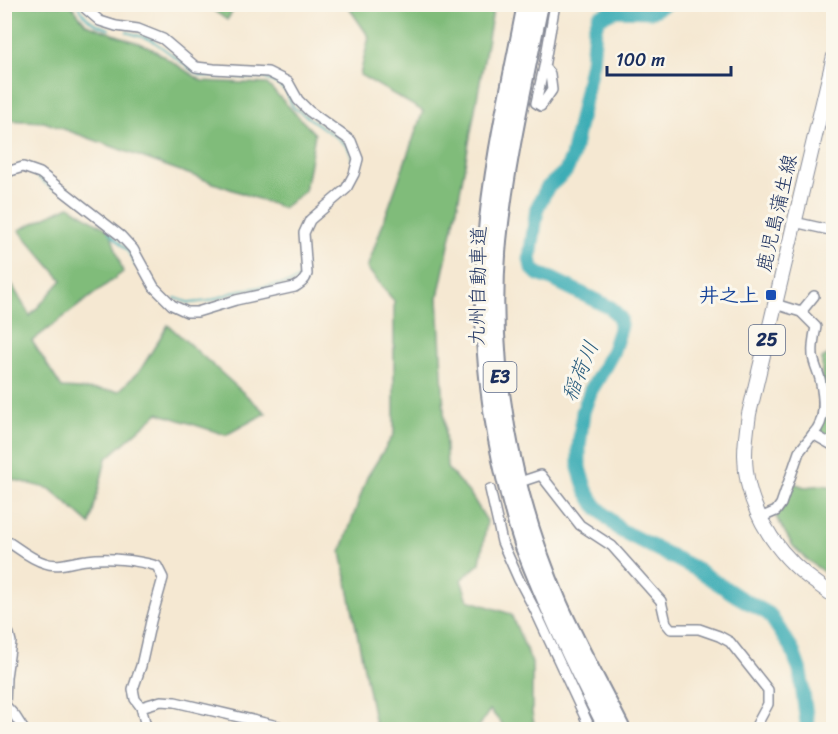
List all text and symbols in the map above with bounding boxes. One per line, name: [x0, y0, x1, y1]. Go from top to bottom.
scale bar: [607, 39, 732, 77]
text: 100 m: [616, 44, 665, 76]
street label: 鹿児島蒲生線: [746, 151, 808, 275]
street label: 九州自動車道: [459, 226, 497, 346]
place label: 井之上: [699, 278, 759, 313]
marker: 井之上: [764, 288, 778, 302]
road number: 25: [749, 325, 785, 355]
water label: 稲荷川: [550, 335, 610, 407]
road number: E3: [484, 362, 516, 392]

